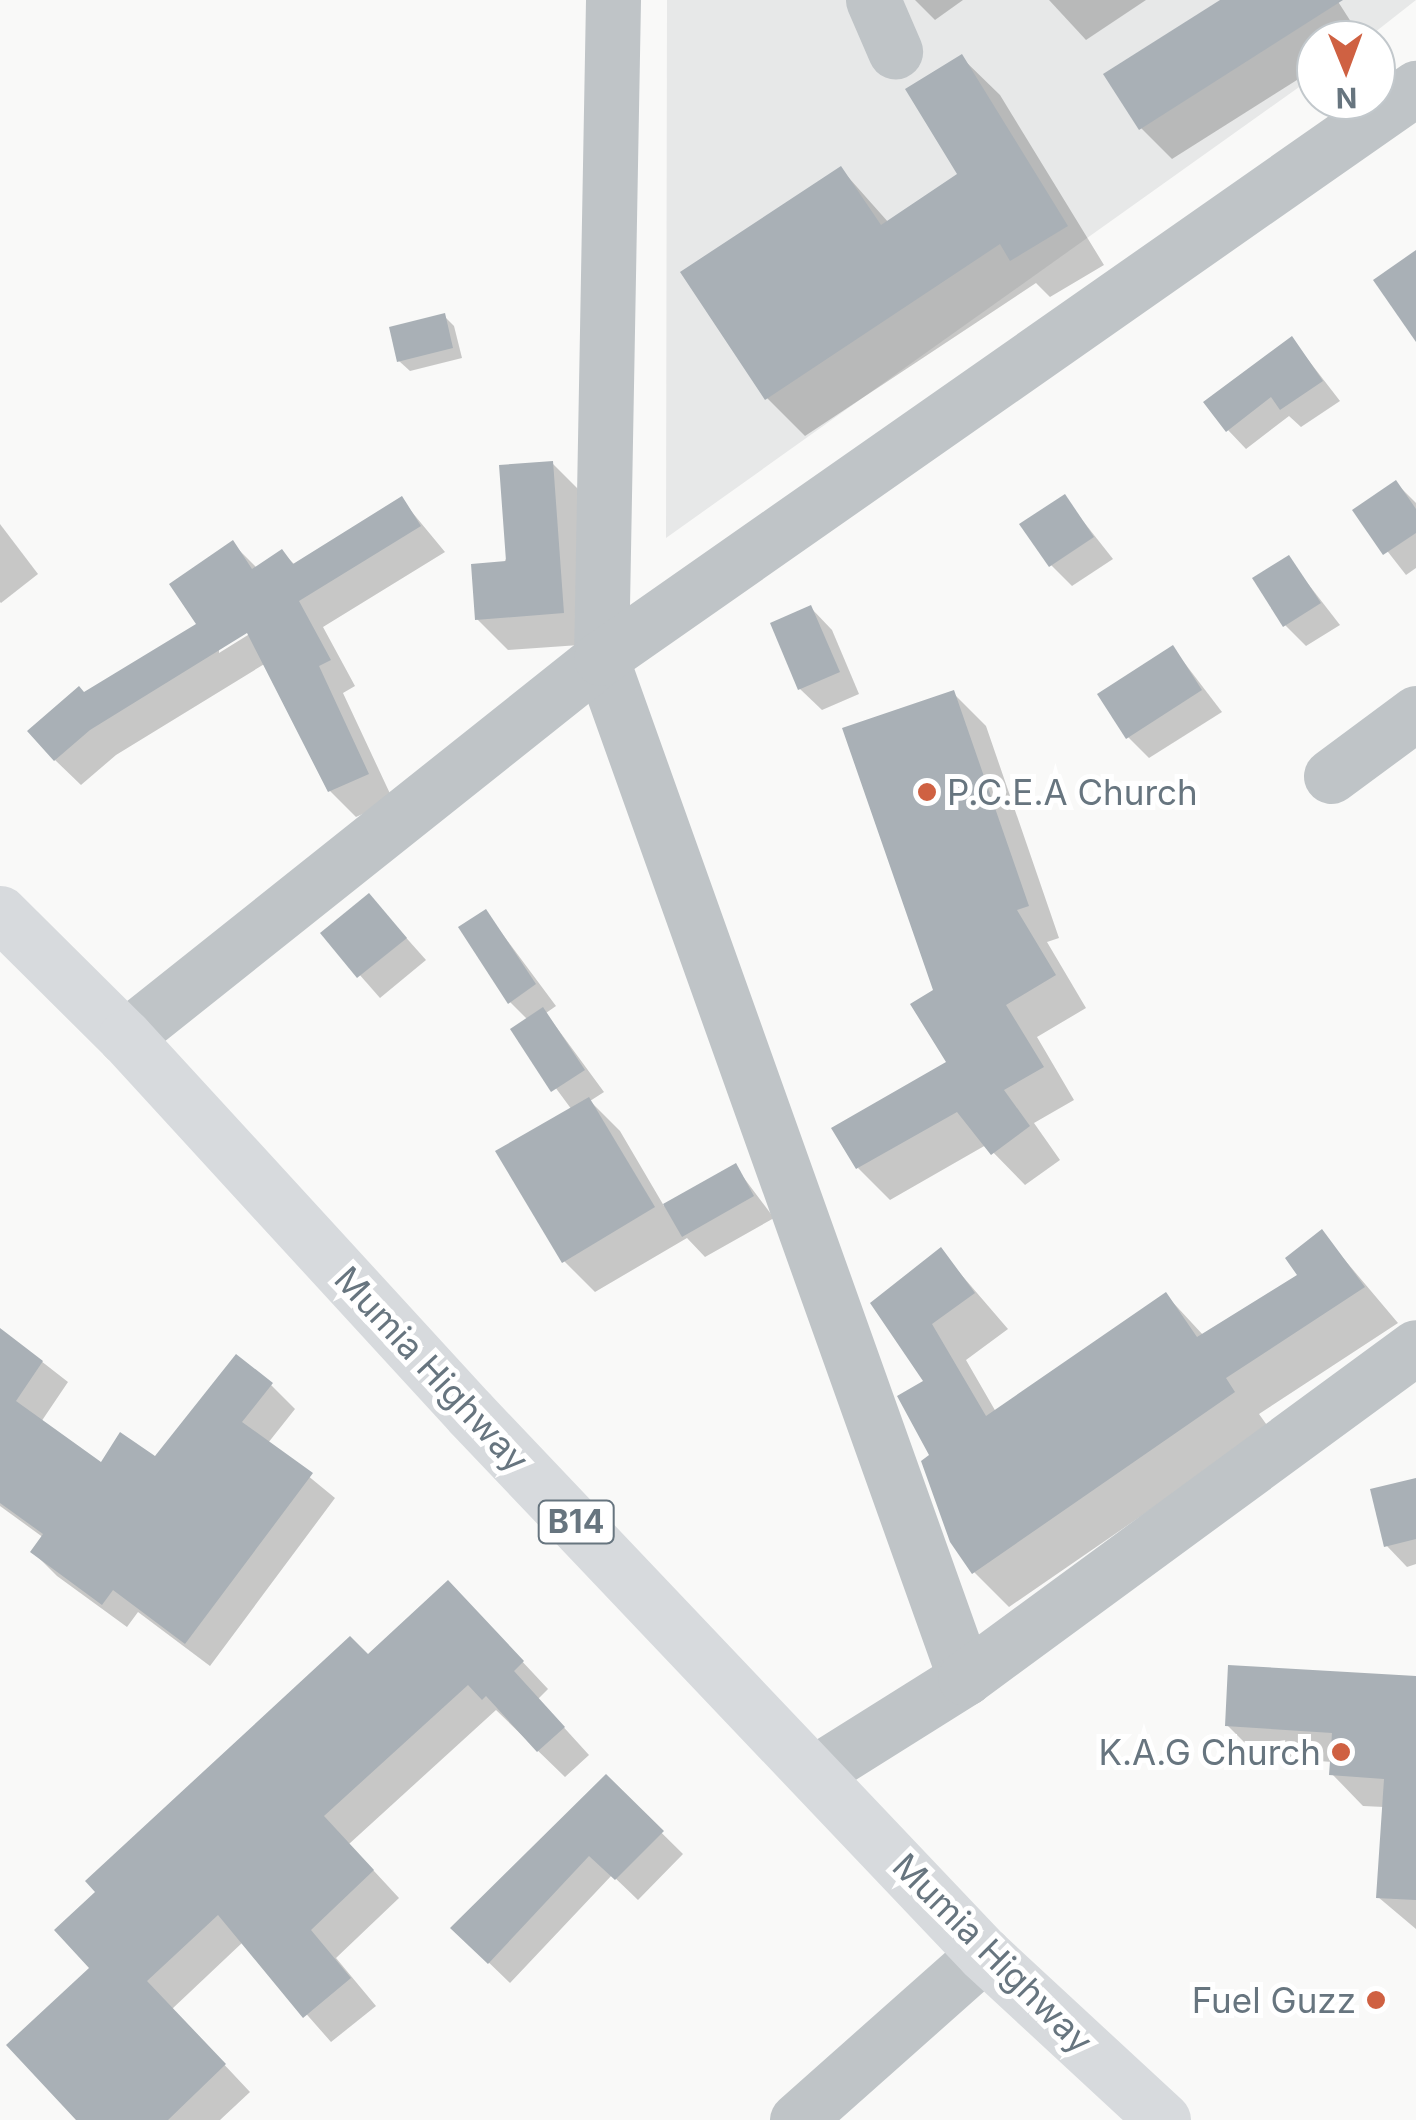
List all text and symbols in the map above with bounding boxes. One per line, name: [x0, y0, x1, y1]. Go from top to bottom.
north arrow: [1296, 20, 1396, 120]
text: N: [1336, 81, 1357, 115]
place label: P.C.E.A Church: [947, 771, 1198, 813]
marker: P.C.E.A Church: [916, 781, 938, 803]
street label: Mumia Highway: [326, 1258, 538, 1480]
road number: B14: [536, 1495, 616, 1549]
place label: K.A.G Church: [1099, 1731, 1321, 1773]
marker: K.A.G Church: [1330, 1741, 1352, 1763]
street label: Mumia Highway: [884, 1844, 1102, 2062]
place label: Fuel Guzz: [1192, 1979, 1356, 2021]
marker: Fuel Guzz: [1365, 1989, 1387, 2011]

